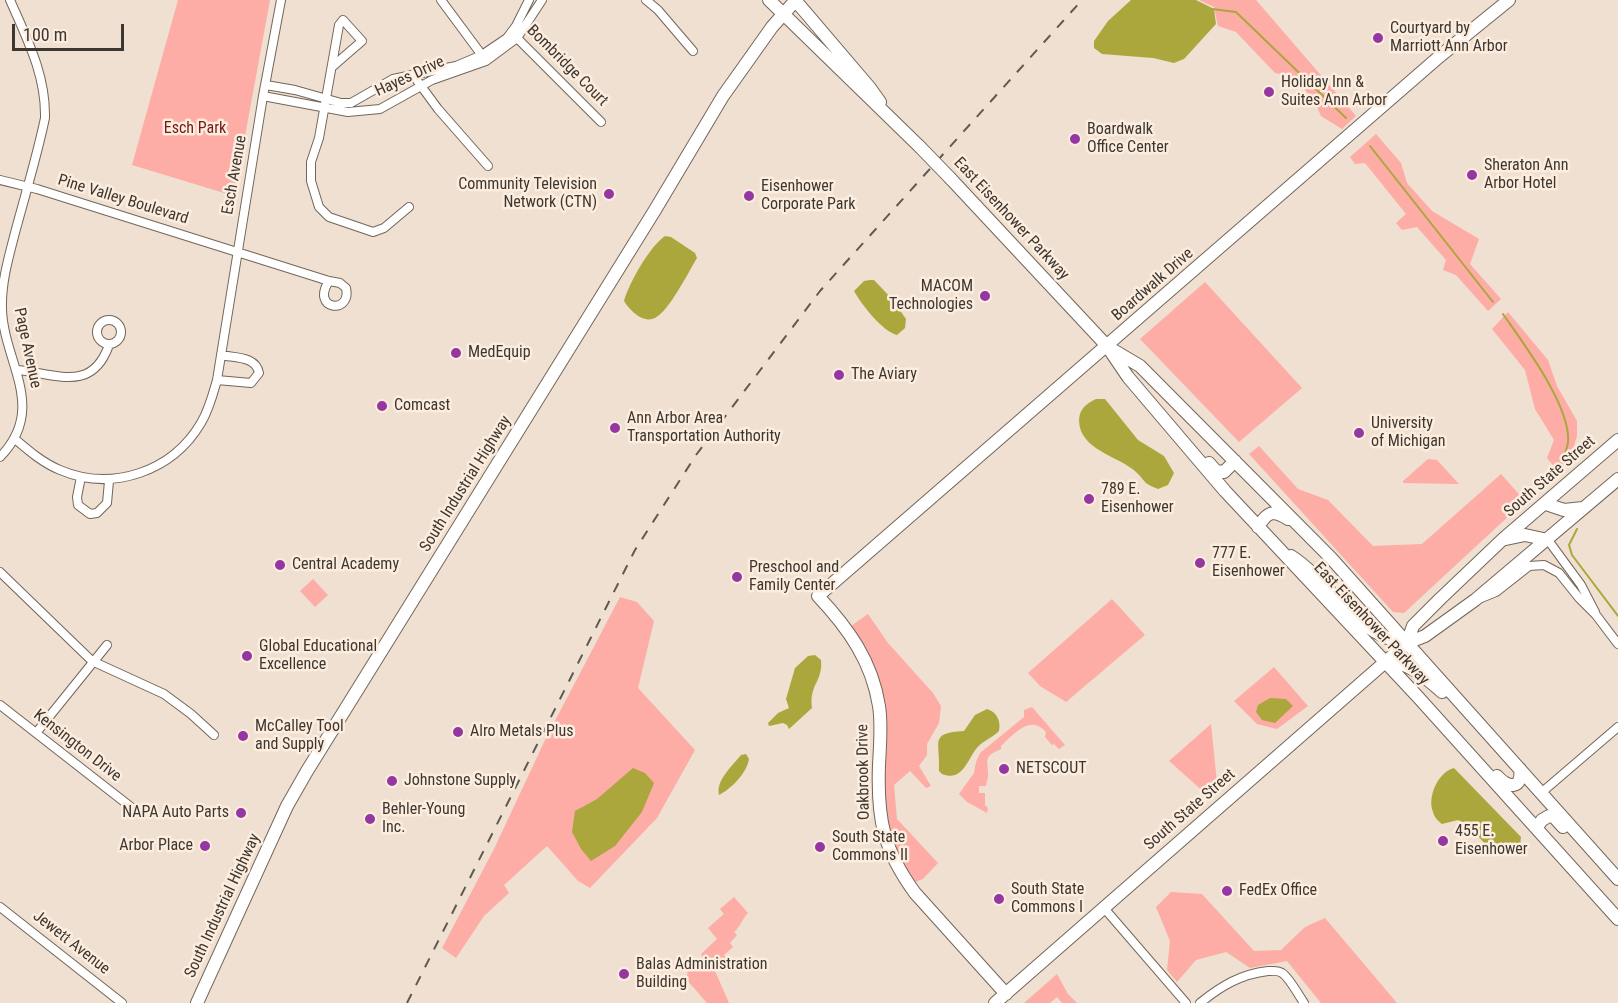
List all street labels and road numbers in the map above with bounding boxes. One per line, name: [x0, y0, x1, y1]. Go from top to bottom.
street label: Bombridge Court: [522, 21, 612, 111]
street label: Hayes Drive: [372, 53, 448, 101]
street label: Esch Avenue: [219, 134, 251, 216]
street label: East Eisenhower Parkway: [949, 154, 1073, 284]
street label: Pine Valley Boulevard: [55, 171, 191, 229]
street label: Boardwalk Drive: [1108, 244, 1198, 326]
street label: Page Avenue: [9, 306, 45, 390]
street label: South Industrial Highway: [416, 412, 516, 556]
street label: South State Street: [1501, 432, 1599, 522]
street label: East Eisenhower Parkway: [1309, 559, 1433, 689]
street label: Kensington Drive: [29, 706, 125, 786]
street label: Oakbrook Drive: [854, 724, 874, 820]
street label: South State Street: [1141, 765, 1239, 855]
street label: South Industrial Highway: [181, 831, 265, 981]
street label: Jewett Avenue: [29, 907, 113, 979]

